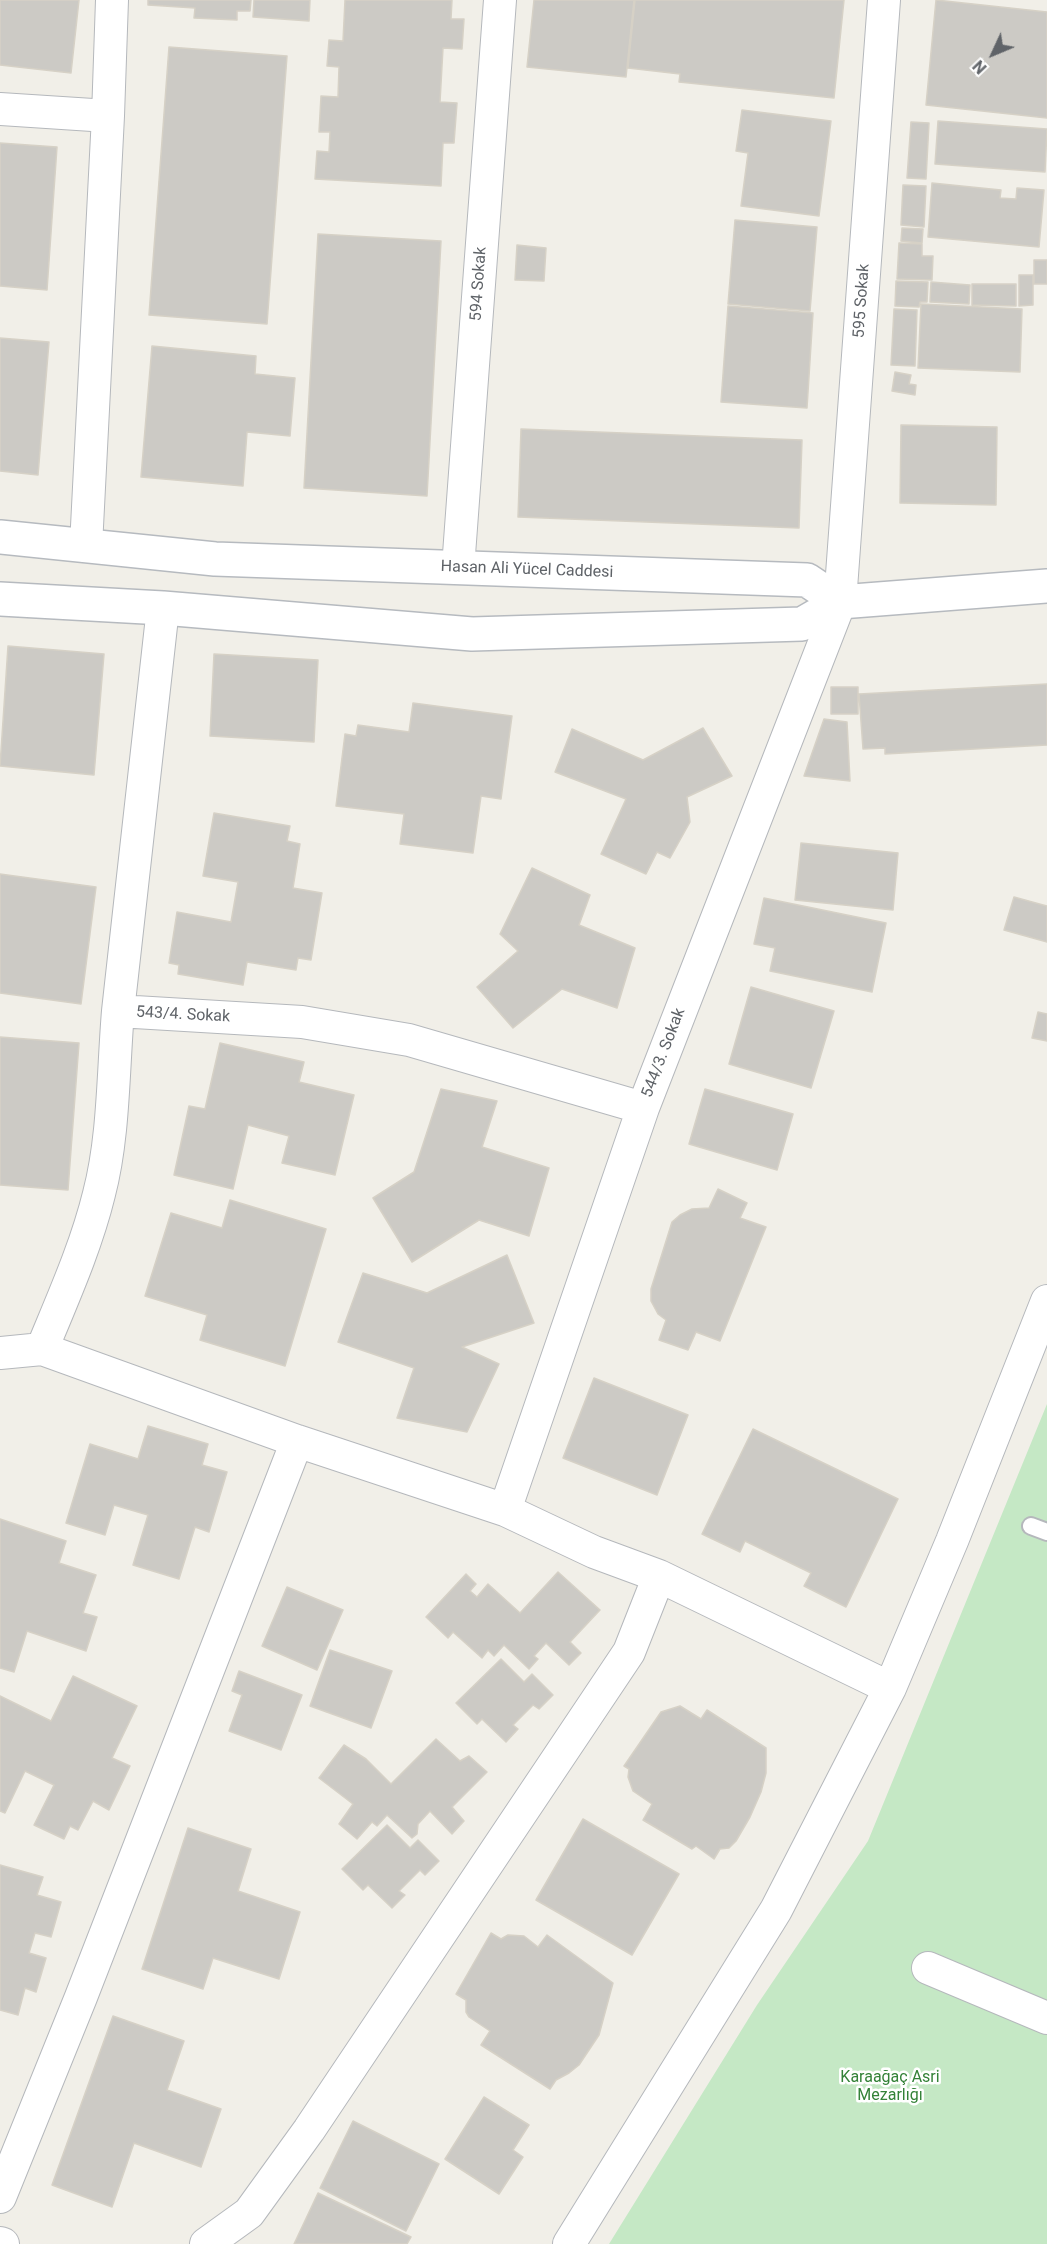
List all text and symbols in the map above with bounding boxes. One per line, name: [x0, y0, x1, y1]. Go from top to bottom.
north arrow: [963, 24, 1023, 84]
text: N: [969, 56, 990, 78]
street label: 594 Sokak: [467, 246, 491, 322]
street label: 595 Sokak: [850, 263, 874, 339]
street label: Hasan Ali Yücel Caddesi: [440, 557, 614, 583]
street label: 543/4. Sokak: [135, 1003, 231, 1027]
street label: 544/3. Sokak: [638, 1006, 690, 1100]
park label: Karaağaç Asri Mezarlığı: [840, 2068, 940, 2106]

